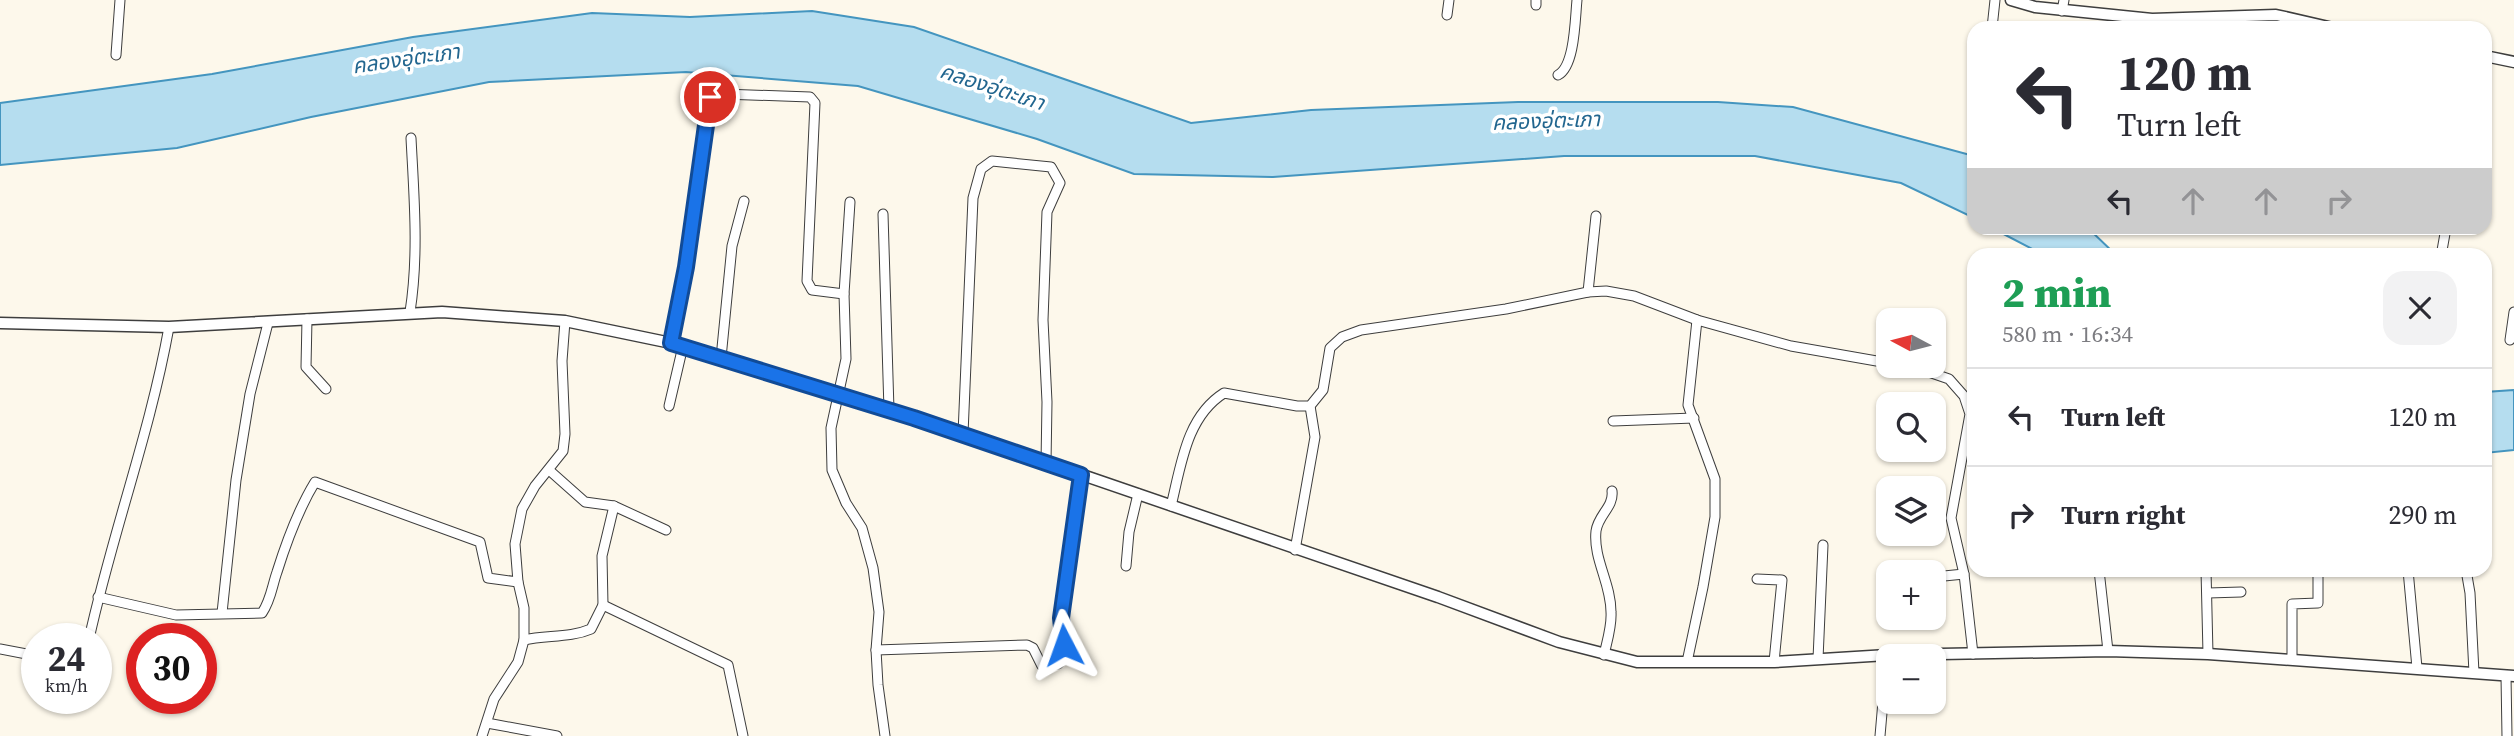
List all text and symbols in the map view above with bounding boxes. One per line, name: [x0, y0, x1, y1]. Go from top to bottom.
water label: คลองอุ่ตะเภา: [350, 36, 463, 80]
text: 120 m: [2117, 39, 2252, 106]
icon: left: [2002, 49, 2093, 140]
water label: คลองอุ่ตะเภา: [936, 56, 1049, 117]
pin: [680, 67, 740, 127]
icon: arrive: [691, 78, 729, 116]
text: Turn left: [2117, 103, 2241, 147]
water label: คลองอุ่ตะเภา: [1491, 104, 1602, 137]
icon: left: [2101, 182, 2139, 220]
icon: ahead: [2174, 182, 2212, 220]
icon: ahead: [2247, 182, 2285, 220]
icon: right: [2320, 182, 2358, 220]
text: 2 min: [2002, 263, 2112, 321]
button: close: [2383, 271, 2457, 345]
north arrow: [1876, 308, 1946, 378]
map controls: [1876, 308, 1946, 714]
text: 580 m · 16:34: [2002, 318, 2133, 350]
button: search: [1876, 392, 1946, 462]
icon: left: [2002, 398, 2040, 436]
text: Turn left: [2061, 399, 2165, 435]
text: 120 m: [2389, 399, 2457, 435]
button: layers: [1876, 476, 1946, 546]
icon: right: [2002, 496, 2040, 534]
text: Turn right: [2061, 497, 2185, 533]
text: 290 m: [2389, 497, 2457, 533]
button: +: [1876, 560, 1946, 630]
position arrow: [1027, 608, 1101, 682]
speed limit sign: 30: [126, 623, 217, 714]
text: 24: [48, 635, 85, 683]
button: −: [1876, 644, 1946, 714]
text: km/h: [45, 673, 88, 698]

